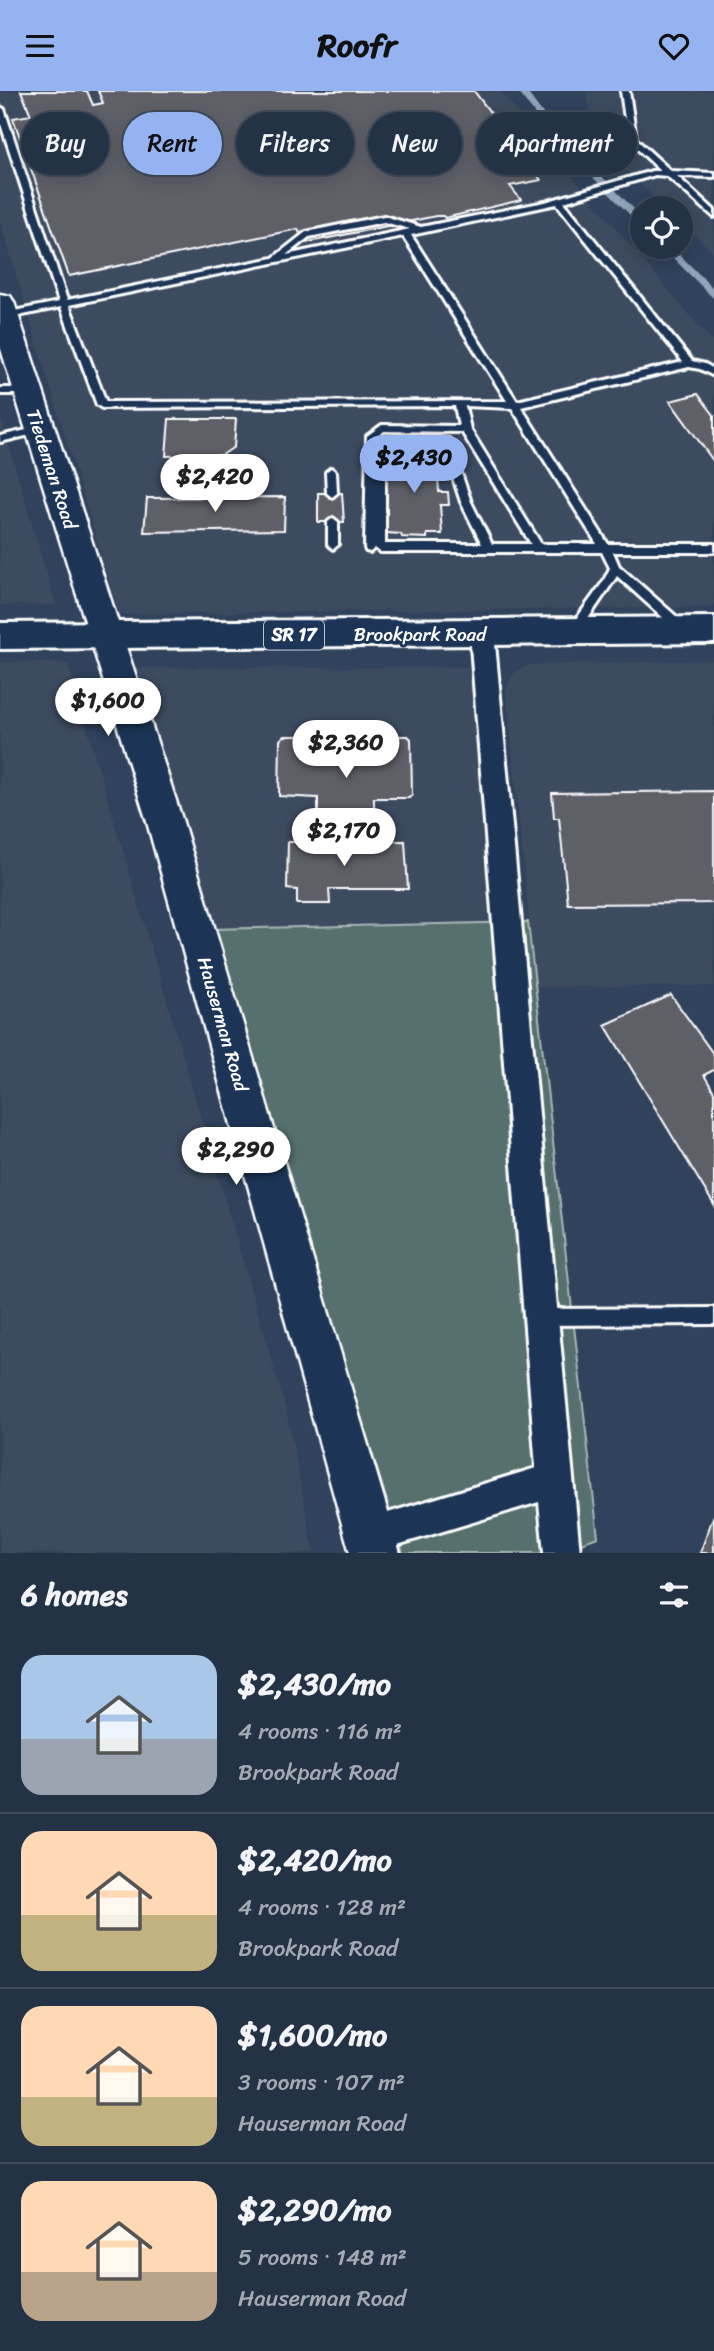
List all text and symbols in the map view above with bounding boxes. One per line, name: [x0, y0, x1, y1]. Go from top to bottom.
text: Roofr: [317, 17, 397, 74]
icon: menu: [21, 27, 59, 65]
icon: heart: [655, 27, 693, 65]
chip: Buy: [21, 112, 109, 175]
chip: Rent: [123, 112, 222, 175]
chip: Filters: [236, 112, 354, 175]
chip: New: [368, 112, 462, 175]
chip: Apartment: [476, 112, 637, 175]
map controls: [630, 196, 693, 259]
button: locate: [630, 196, 693, 259]
street label: Tiedeman Road: [17, 405, 88, 535]
pin: $2,430: [357, 435, 471, 495]
text: $2,430: [376, 437, 452, 478]
pin: $2,420: [158, 455, 272, 514]
text: $2,420: [176, 456, 254, 497]
street label: Brookpark Road: [354, 618, 488, 651]
road number: SR 17: [264, 621, 324, 649]
pin: $1,600: [51, 679, 165, 738]
text: $1,600: [71, 680, 145, 721]
pin: $2,360: [289, 721, 403, 780]
text: $2,360: [308, 722, 384, 763]
pin: $2,170: [287, 809, 401, 868]
text: $2,170: [308, 810, 380, 851]
street label: Hauserman Road: [188, 953, 258, 1096]
pin: $2,290: [179, 1127, 293, 1187]
text: $2,290: [198, 1129, 274, 1170]
text: 6 homes: [21, 1568, 128, 1622]
icon: filters: [655, 1576, 693, 1614]
text: $2,430/mo: [238, 1657, 391, 1711]
icon: home: [77, 1683, 161, 1767]
text: 4 rooms · 116 m²: [238, 1711, 402, 1752]
text: Brookpark Road: [238, 1752, 398, 1793]
text: $2,420/mo: [238, 1833, 392, 1887]
icon: home: [77, 1859, 161, 1943]
text: 4 rooms · 128 m²: [238, 1887, 406, 1928]
text: Brookpark Road: [238, 1928, 398, 1969]
text: $1,600/mo: [238, 2008, 387, 2062]
icon: home: [77, 2034, 161, 2118]
text: 3 rooms · 107 m²: [238, 2062, 405, 2103]
text: Hauserman Road: [238, 2103, 406, 2144]
text: $2,290/mo: [238, 2183, 391, 2237]
icon: home: [77, 2209, 161, 2293]
text: 5 rooms · 148 m²: [238, 2237, 407, 2278]
text: Hauserman Road: [238, 2278, 406, 2319]

